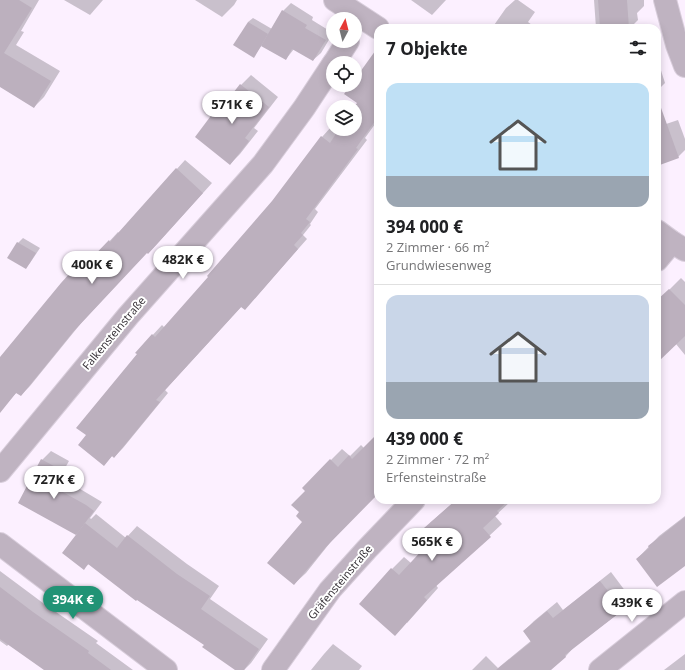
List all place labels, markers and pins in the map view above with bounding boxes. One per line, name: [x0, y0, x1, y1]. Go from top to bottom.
pin: 571K €: [199, 91, 265, 125]
pin: 482K €: [150, 246, 216, 280]
pin: 400K €: [59, 251, 125, 285]
pin: 727K €: [21, 466, 87, 500]
pin: 565K €: [399, 528, 465, 562]
pin: 394K €: [40, 586, 106, 620]
pin: 439K €: [599, 589, 665, 623]

